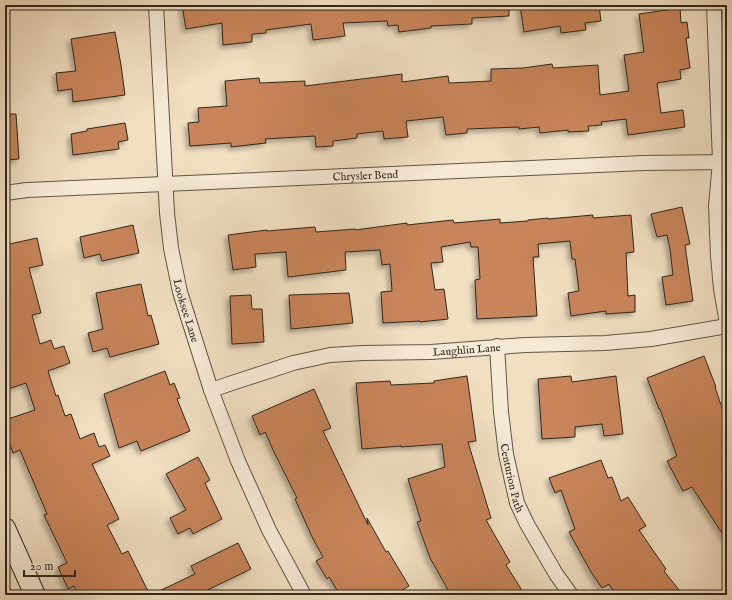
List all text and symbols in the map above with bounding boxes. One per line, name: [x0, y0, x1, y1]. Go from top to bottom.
street label: Chrysler Bend: [332, 168, 399, 185]
street label: Looksee Lane: [170, 278, 202, 344]
street label: Laughlin Lane: [432, 341, 501, 360]
street label: Centurion Path: [497, 443, 527, 515]
scale bar: [24, 552, 75, 578]
text: 20 m: [30, 559, 53, 574]

